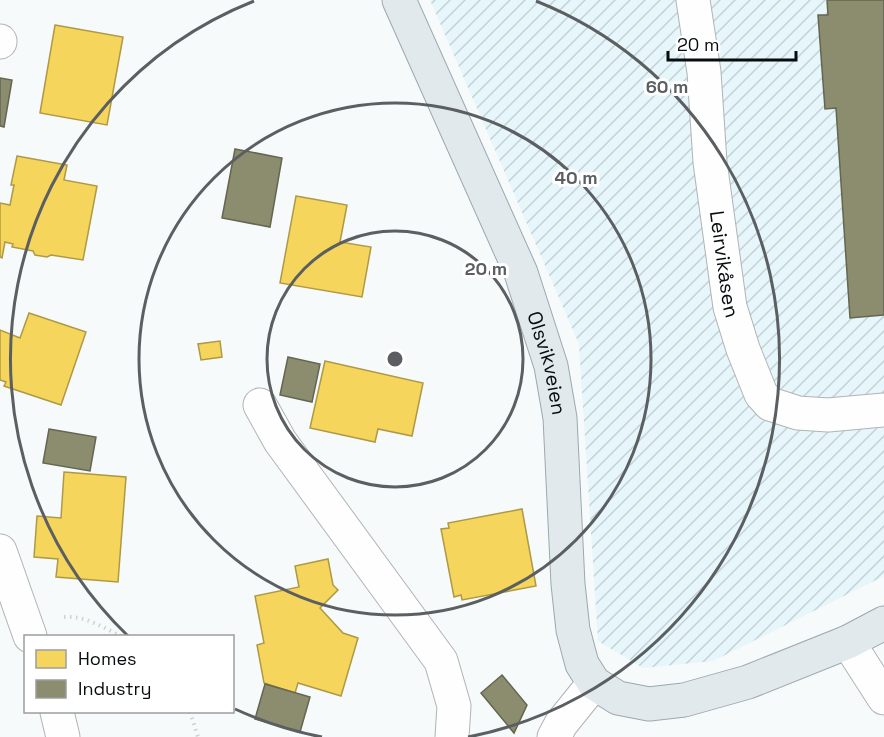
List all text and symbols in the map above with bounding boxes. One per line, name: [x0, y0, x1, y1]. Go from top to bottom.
scale bar: [668, 24, 796, 62]
text: 20 m: [677, 33, 720, 56]
text: 60 m: [646, 75, 688, 98]
text: 40 m: [554, 166, 598, 189]
street label: Leirvikåsen: [704, 209, 745, 321]
text: 20 m: [465, 257, 507, 280]
street label: Olsvikveien: [521, 308, 572, 417]
centre of rings: [385, 349, 405, 369]
legend: [24, 635, 234, 713]
text: Homes: [78, 647, 137, 670]
text: Industry: [78, 677, 151, 700]

